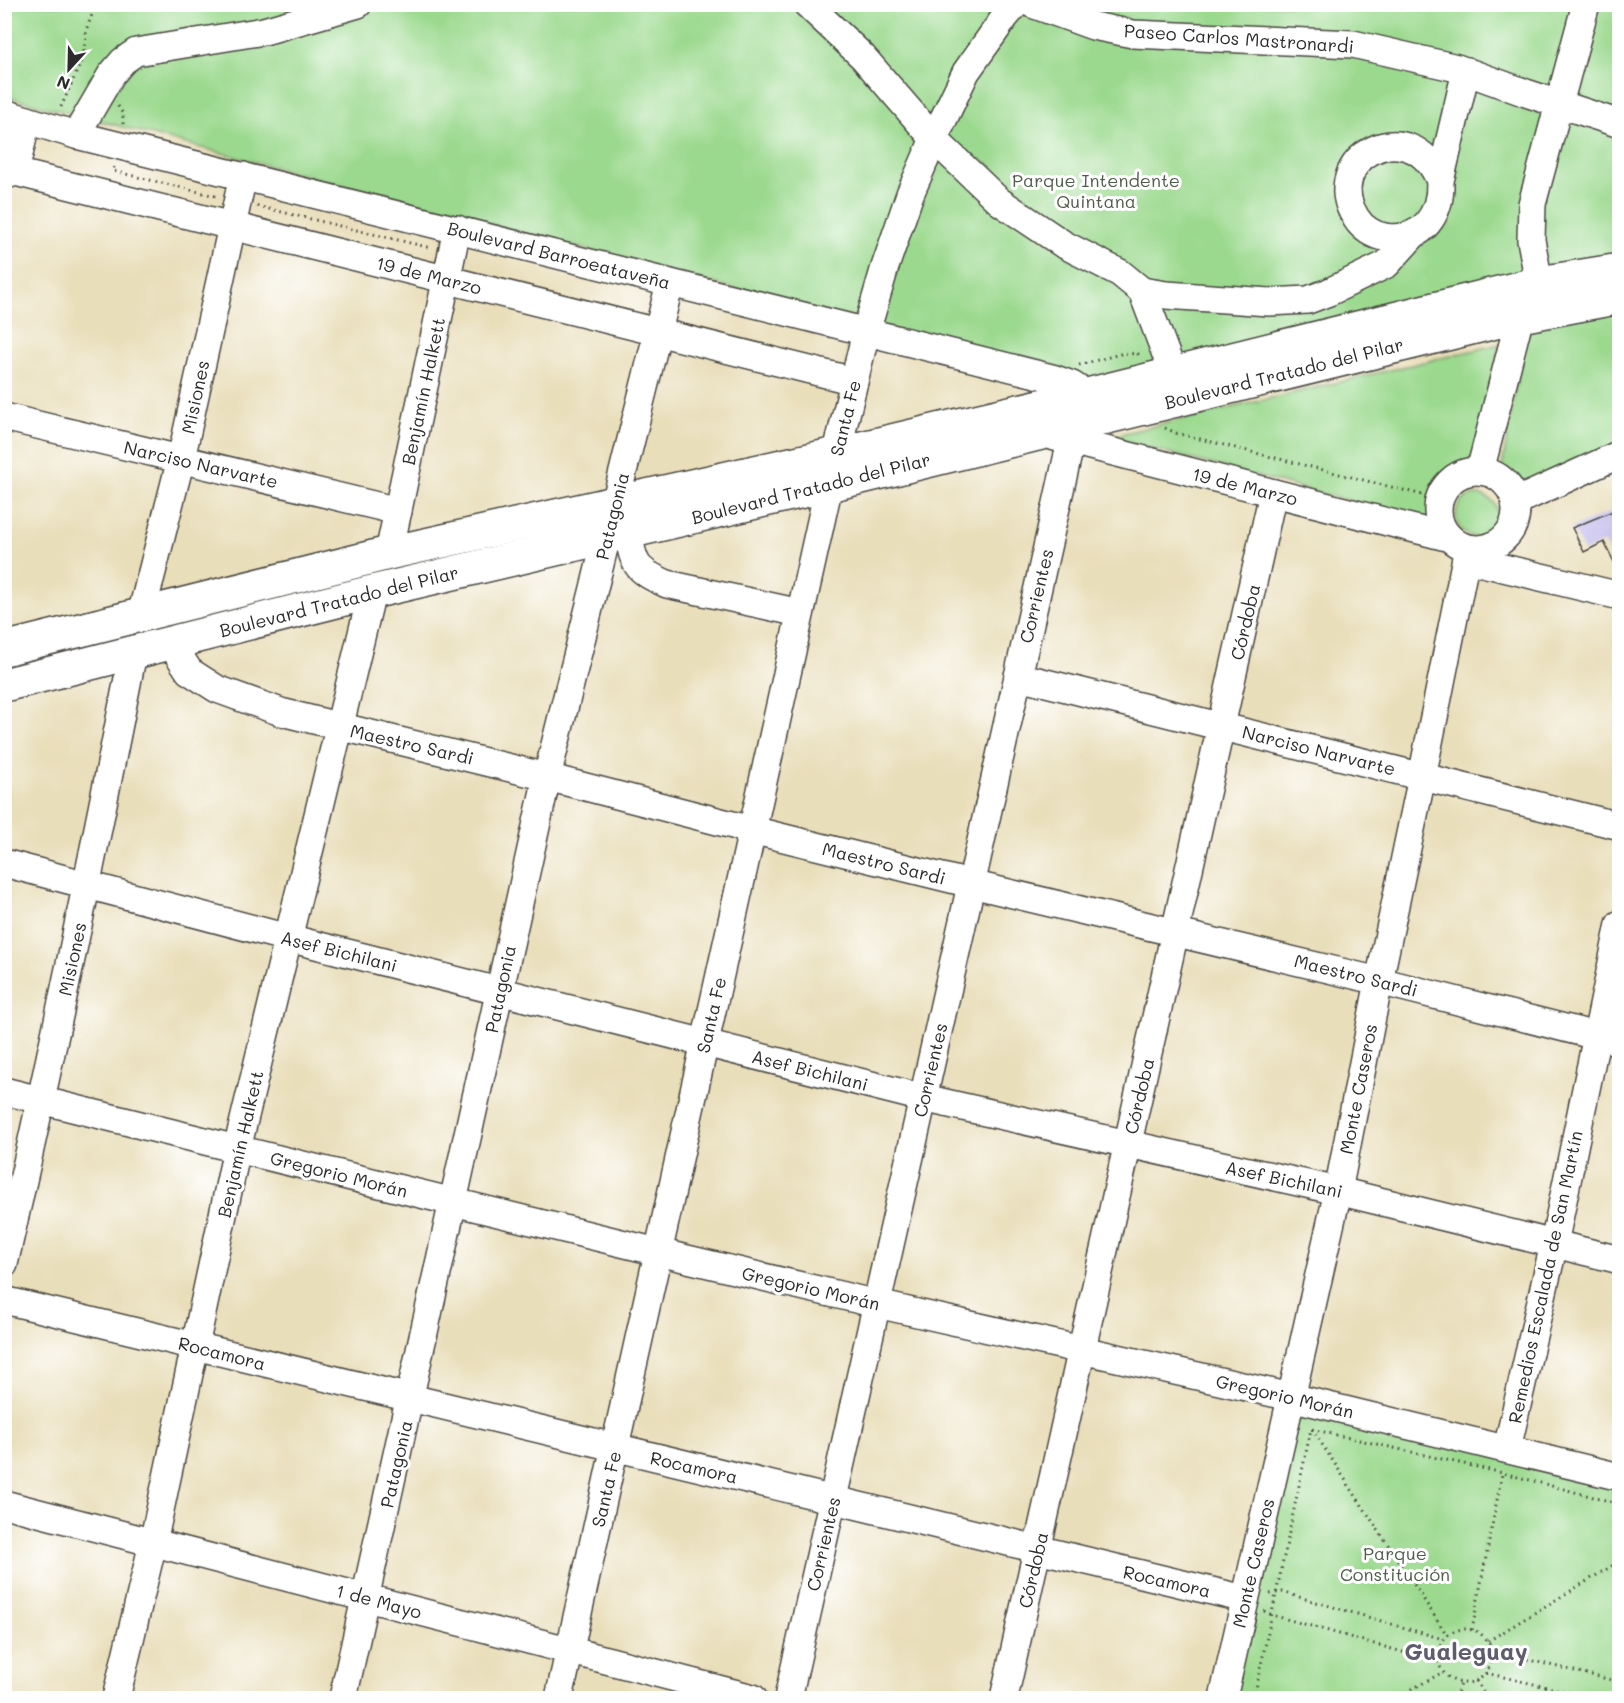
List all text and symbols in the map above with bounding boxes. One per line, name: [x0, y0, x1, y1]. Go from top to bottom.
street label: Paseo Carlos Mastronardi: [1123, 18, 1355, 58]
north arrow: [39, 39, 99, 99]
text: N: [54, 71, 73, 95]
park label: Parque Intendente Quintana: [1012, 168, 1180, 213]
street label: Boulevard Barroeataveña: [445, 216, 673, 294]
street label: 19 de Marzo: [374, 250, 485, 300]
street label: Benjamín Halkett: [396, 315, 450, 467]
street label: Boulevard Tratado del Pilar: [1162, 332, 1406, 414]
street label: Misiones: [176, 358, 214, 436]
street label: Santa Fe: [824, 378, 866, 458]
street label: Narciso Narvarte: [122, 435, 280, 493]
street label: Boulevard Tratado del Pilar: [689, 447, 933, 529]
street label: 19 de Marzo: [1190, 461, 1301, 511]
street label: Patagonia: [590, 470, 634, 562]
street label: Corrientes: [1014, 547, 1058, 645]
street label: Boulevard Tratado del Pilar: [217, 560, 461, 642]
street label: Córdoba: [1225, 582, 1265, 662]
street label: Maestro Sardi: [348, 718, 476, 770]
street label: Narciso Narvarte: [1240, 719, 1398, 781]
street label: Maestro Sardi: [820, 836, 948, 890]
street label: Misiones: [53, 920, 91, 998]
street label: Asef Bichilani: [278, 925, 400, 977]
street label: Patagonia: [479, 943, 521, 1035]
street label: Maestro Sardi: [1292, 948, 1420, 1002]
street label: Santa Fe: [691, 975, 731, 1055]
street label: Corrientes: [908, 1021, 952, 1119]
street label: Monte Caseros: [1334, 1022, 1382, 1156]
street label: Asef Bichilani: [749, 1044, 871, 1096]
street label: Córdoba: [1119, 1056, 1159, 1136]
street label: Benjamín Halkett: [211, 1068, 269, 1220]
street label: Remedios Escalada de San Martín: [1502, 1128, 1588, 1426]
street label: Gregorio Morán: [268, 1145, 410, 1203]
street label: Asef Bichilani: [1223, 1155, 1345, 1203]
street label: Gregorio Morán: [740, 1260, 882, 1316]
street label: Rocamora: [176, 1331, 268, 1375]
street label: Gregorio Morán: [1214, 1368, 1356, 1424]
street label: Patagonia: [374, 1418, 418, 1510]
street label: Rocamora: [648, 1445, 740, 1489]
street label: Santa Fe: [586, 1449, 626, 1529]
street label: Corrientes: [801, 1495, 845, 1593]
street label: Monte Caseros: [1226, 1496, 1280, 1630]
street label: Córdoba: [1013, 1530, 1053, 1610]
park label: Parque Constitución: [1340, 1541, 1450, 1586]
street label: Rocamora: [1121, 1559, 1213, 1603]
street label: 1 de Mayo: [334, 1578, 425, 1624]
district label: Gualeguay: [1404, 1635, 1528, 1666]

